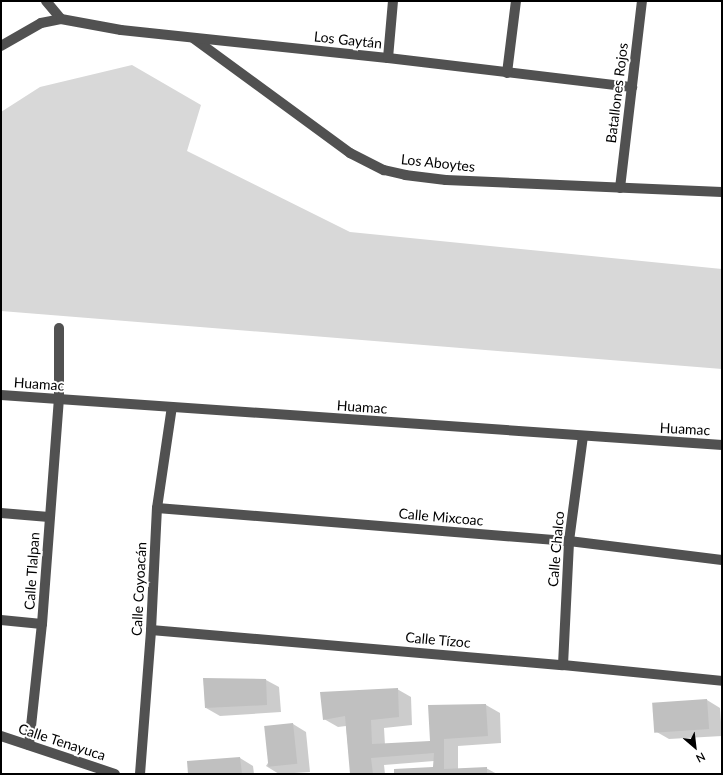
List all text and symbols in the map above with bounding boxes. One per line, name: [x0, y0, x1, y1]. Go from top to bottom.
street label: Los Gaytán: [313, 28, 383, 52]
street label: Batallones Rojos: [603, 42, 631, 144]
street label: Los Aboytes: [400, 151, 476, 175]
street label: Huamac: [13, 374, 65, 394]
street label: Huamac: [336, 397, 388, 417]
street label: Huamac: [659, 419, 711, 439]
street label: Calle Mixcoac: [398, 505, 484, 529]
street label: Calle Chalco: [544, 511, 568, 587]
street label: Calle Tlalpan: [21, 531, 43, 611]
street label: Calle Coyoacán: [128, 542, 150, 636]
street label: Calle Tízoc: [404, 629, 472, 651]
street label: Calle Tenayuca: [16, 720, 108, 764]
north arrow: [675, 727, 715, 767]
text: N: [694, 750, 708, 766]

